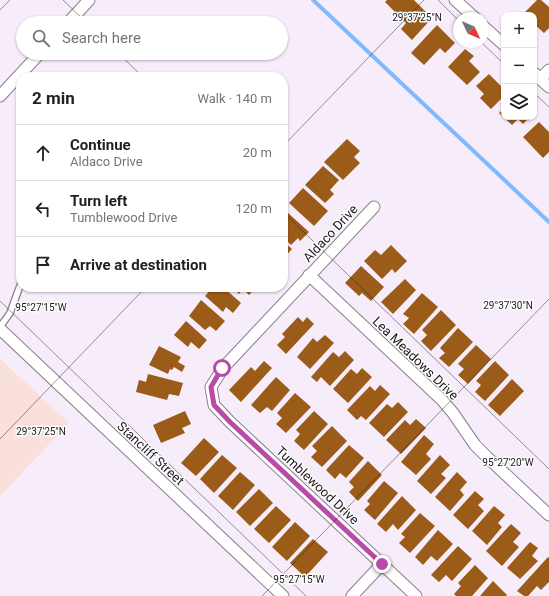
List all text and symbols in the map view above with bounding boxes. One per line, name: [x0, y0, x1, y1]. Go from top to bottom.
text: 29°37'25"N: [392, 12, 442, 23]
north arrow: [453, 12, 489, 48]
map controls: [501, 12, 537, 120]
button: +: [501, 12, 537, 48]
search box: [16, 16, 288, 60]
icon: search: [30, 27, 52, 49]
text: Search here: [62, 29, 141, 47]
button: −: [501, 48, 537, 84]
button: layers: [501, 84, 537, 120]
text: 2 min: [32, 88, 75, 108]
text: Walk · 140 m: [197, 91, 272, 106]
text: Continue: [70, 136, 131, 154]
icon: ahead: [32, 142, 54, 164]
text: 20 m: [243, 145, 272, 160]
text: Aldaco Drive: [70, 154, 143, 169]
text: Turn left: [70, 192, 127, 210]
icon: left: [32, 198, 54, 220]
text: 120 m: [235, 201, 272, 216]
street label: Aldaco Drive: [300, 202, 361, 265]
text: Tumblewood Drive: [70, 210, 177, 225]
icon: arrive: [32, 254, 54, 276]
text: Arrive at destination: [70, 256, 207, 274]
text: 29°37'30"N: [483, 300, 533, 311]
text: 95°27'15"W: [15, 302, 67, 313]
street label: Lea Meadows Drive: [370, 314, 462, 403]
route start: [213, 359, 231, 377]
street label: Stancliff Street: [114, 419, 187, 488]
text: 29°37'25"N: [16, 426, 66, 437]
street label: Tumblewood Drive: [273, 443, 362, 528]
text: 95°27'20"W: [482, 457, 534, 468]
route end: [373, 555, 391, 573]
text: 95°27'15"W: [273, 574, 325, 585]

